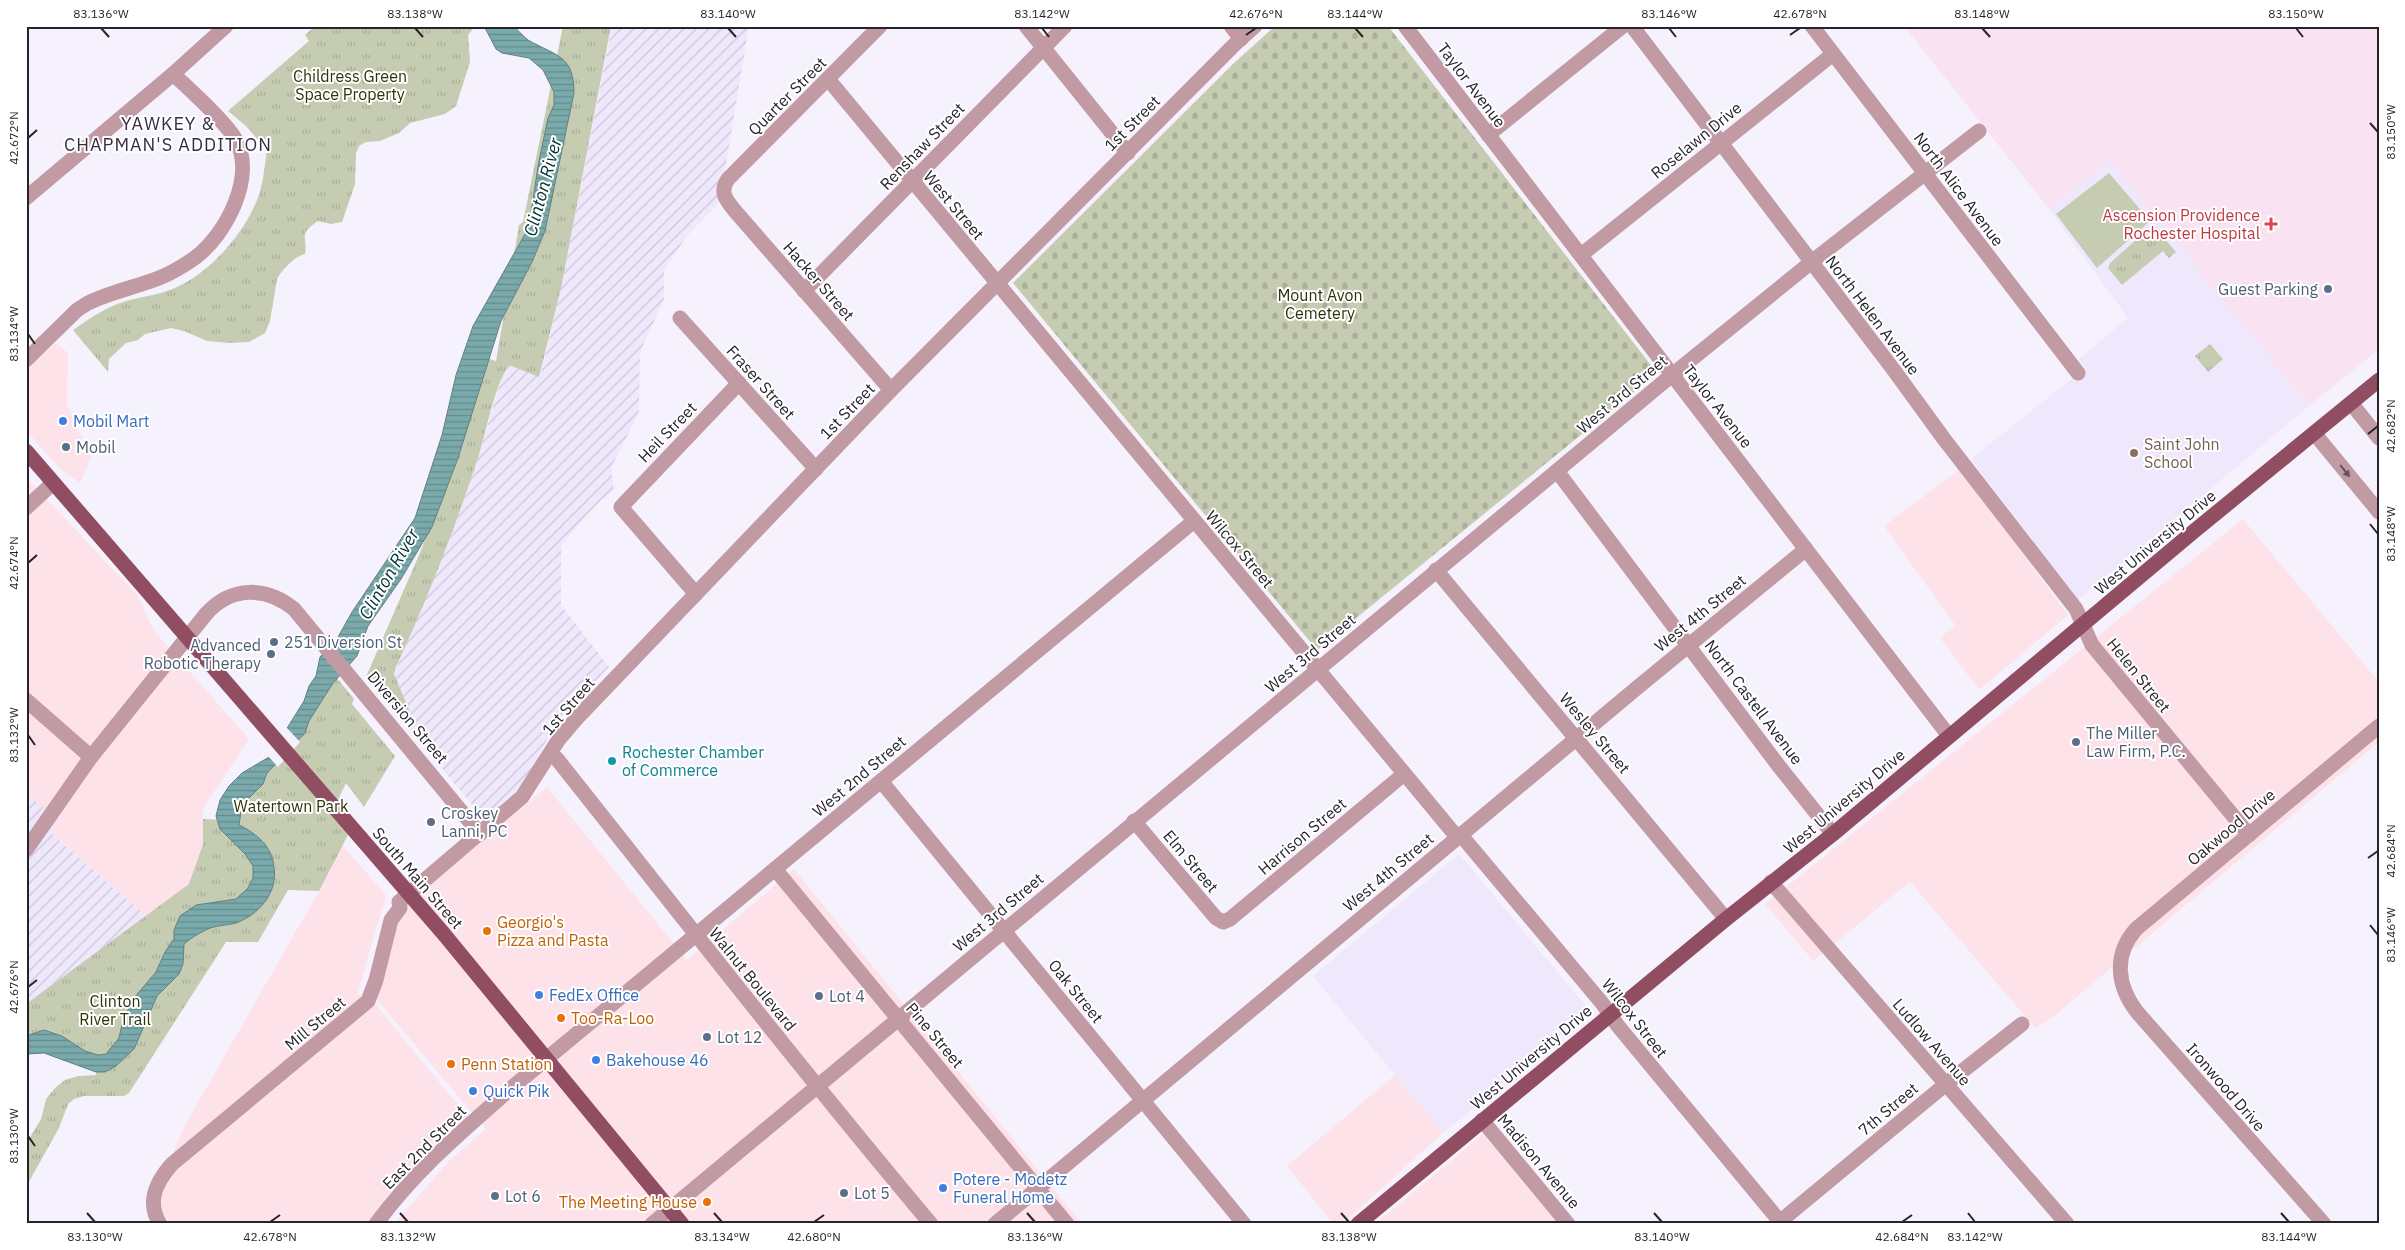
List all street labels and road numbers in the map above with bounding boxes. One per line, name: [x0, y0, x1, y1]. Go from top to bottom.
street label: Taylor Avenue: [1434, 39, 1510, 131]
street label: Quarter Street: [744, 53, 830, 139]
street label: 1st Street: [1100, 91, 1164, 155]
street label: Roselawn Drive: [1647, 97, 1745, 183]
street label: Renshaw Street: [875, 98, 969, 194]
street label: North Alice Avenue: [1910, 128, 2008, 250]
street label: West Street: [919, 166, 989, 244]
street label: Hacker Street: [779, 237, 859, 325]
street label: North Helen Avenue: [1822, 251, 1925, 379]
street label: Fraser Street: [722, 341, 800, 423]
street label: West 3rd Street: [1573, 350, 1671, 438]
street label: Taylor Avenue: [1679, 360, 1757, 452]
street label: 1st Street: [815, 379, 879, 443]
street label: Heil Street: [633, 398, 701, 466]
street label: West University Drive: [2090, 485, 2220, 599]
street label: Wilcox Street: [1202, 506, 1278, 592]
street label: West 4th Street: [1650, 570, 1750, 656]
street label: West 3rd Street: [1261, 609, 1359, 697]
street label: Helen Street: [2103, 634, 2175, 716]
street label: North Castell Avenue: [1701, 636, 1808, 768]
street label: Diversion Street: [363, 667, 453, 767]
street label: 1st Street: [537, 673, 599, 739]
street label: Wesley Street: [1555, 689, 1635, 777]
street label: West 2nd Street: [808, 731, 910, 821]
street label: West University Drive: [1779, 744, 1909, 858]
street label: Oakwood Drive: [2183, 784, 2279, 870]
street label: Harrison Street: [1254, 793, 1350, 879]
street label: South Main Street: [368, 823, 468, 933]
street label: Elm Street: [1159, 826, 1223, 896]
street label: West 4th Street: [1339, 828, 1437, 916]
street label: West 3rd Street: [949, 868, 1047, 956]
street label: Walnut Boulevard: [705, 923, 801, 1035]
street label: Oak Street: [1044, 955, 1108, 1027]
street label: Wilcox Street: [1598, 974, 1672, 1062]
street label: Mill Street: [281, 992, 349, 1054]
street label: Ludlow Avenue: [1889, 994, 1975, 1090]
street label: Pine Street: [902, 998, 968, 1072]
street label: West University Drive: [1466, 1000, 1596, 1114]
street label: Ironwood Drive: [2182, 1039, 2270, 1135]
street label: 7th Street: [1854, 1078, 1922, 1140]
street label: East 2nd Street: [378, 1101, 470, 1193]
street label: Madison Avenue: [1493, 1109, 1585, 1213]

